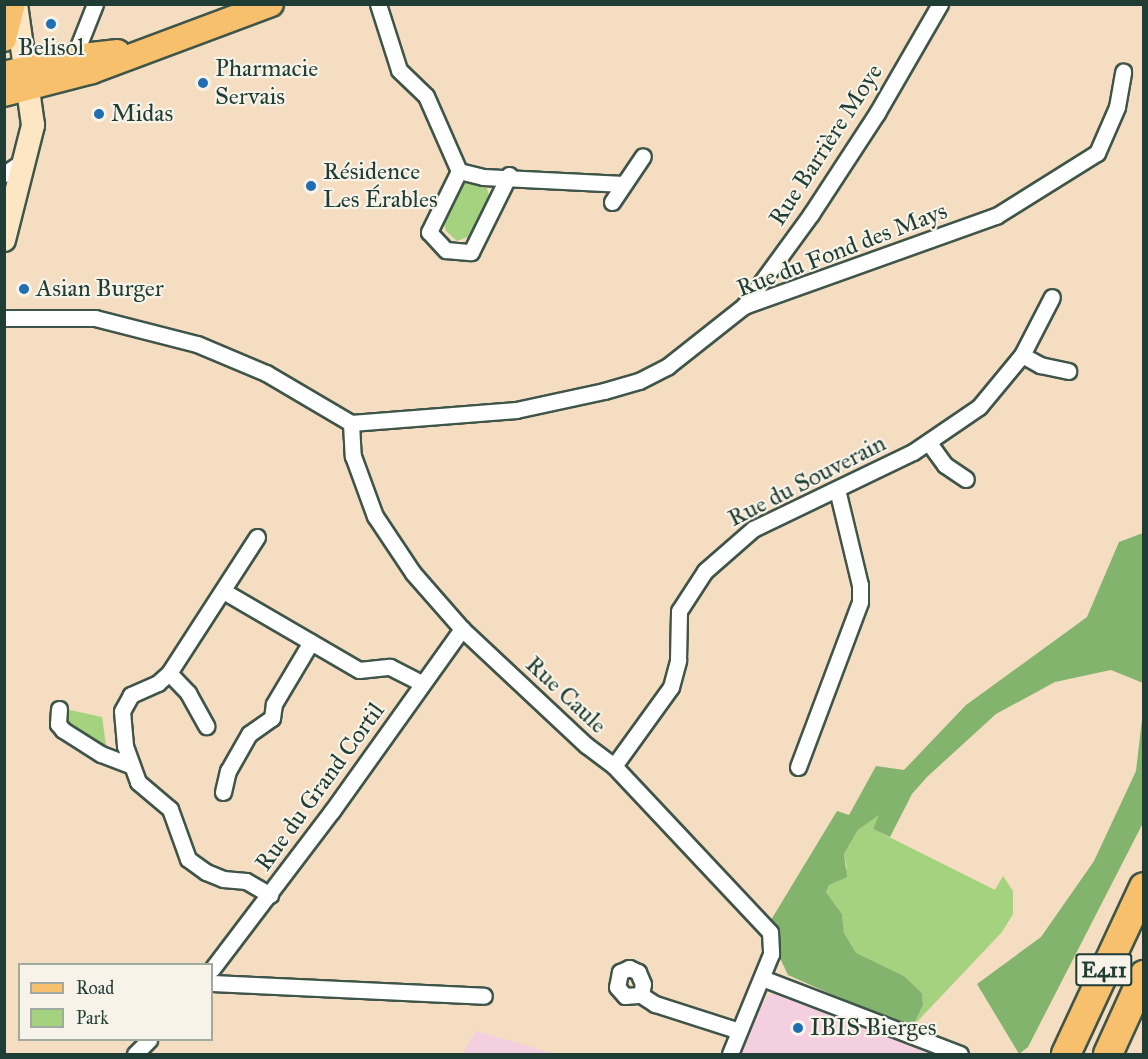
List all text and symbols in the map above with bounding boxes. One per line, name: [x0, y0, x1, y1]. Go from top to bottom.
marker: Belisol: [44, 17, 58, 31]
place label: Belisol: [18, 34, 84, 62]
place label: Pharmacie Servais: [215, 55, 318, 111]
street label: Rue Barrière Moye: [763, 59, 889, 231]
marker: Pharmacie Servais: [196, 76, 210, 90]
place label: Midas: [111, 100, 173, 128]
marker: Midas: [92, 107, 106, 121]
place label: Résidence Les Érables: [323, 158, 438, 214]
marker: Résidence Les Érables: [304, 179, 318, 193]
street label: Rue du Fond des Mays: [733, 197, 951, 303]
place label: Asian Burger: [36, 275, 164, 303]
marker: Asian Burger: [17, 282, 31, 296]
street label: Rue du Souverain: [723, 429, 891, 533]
street label: Rue Caule: [519, 650, 613, 740]
street label: Rue du Grand Cortil: [249, 697, 391, 877]
road number: E411: [1074, 951, 1134, 989]
legend: [18, 963, 213, 1041]
text: Road: [76, 977, 114, 999]
text: Park: [76, 1007, 109, 1029]
place label: IBIS Bierges: [810, 1014, 936, 1042]
marker: IBIS Bierges: [791, 1021, 805, 1035]

